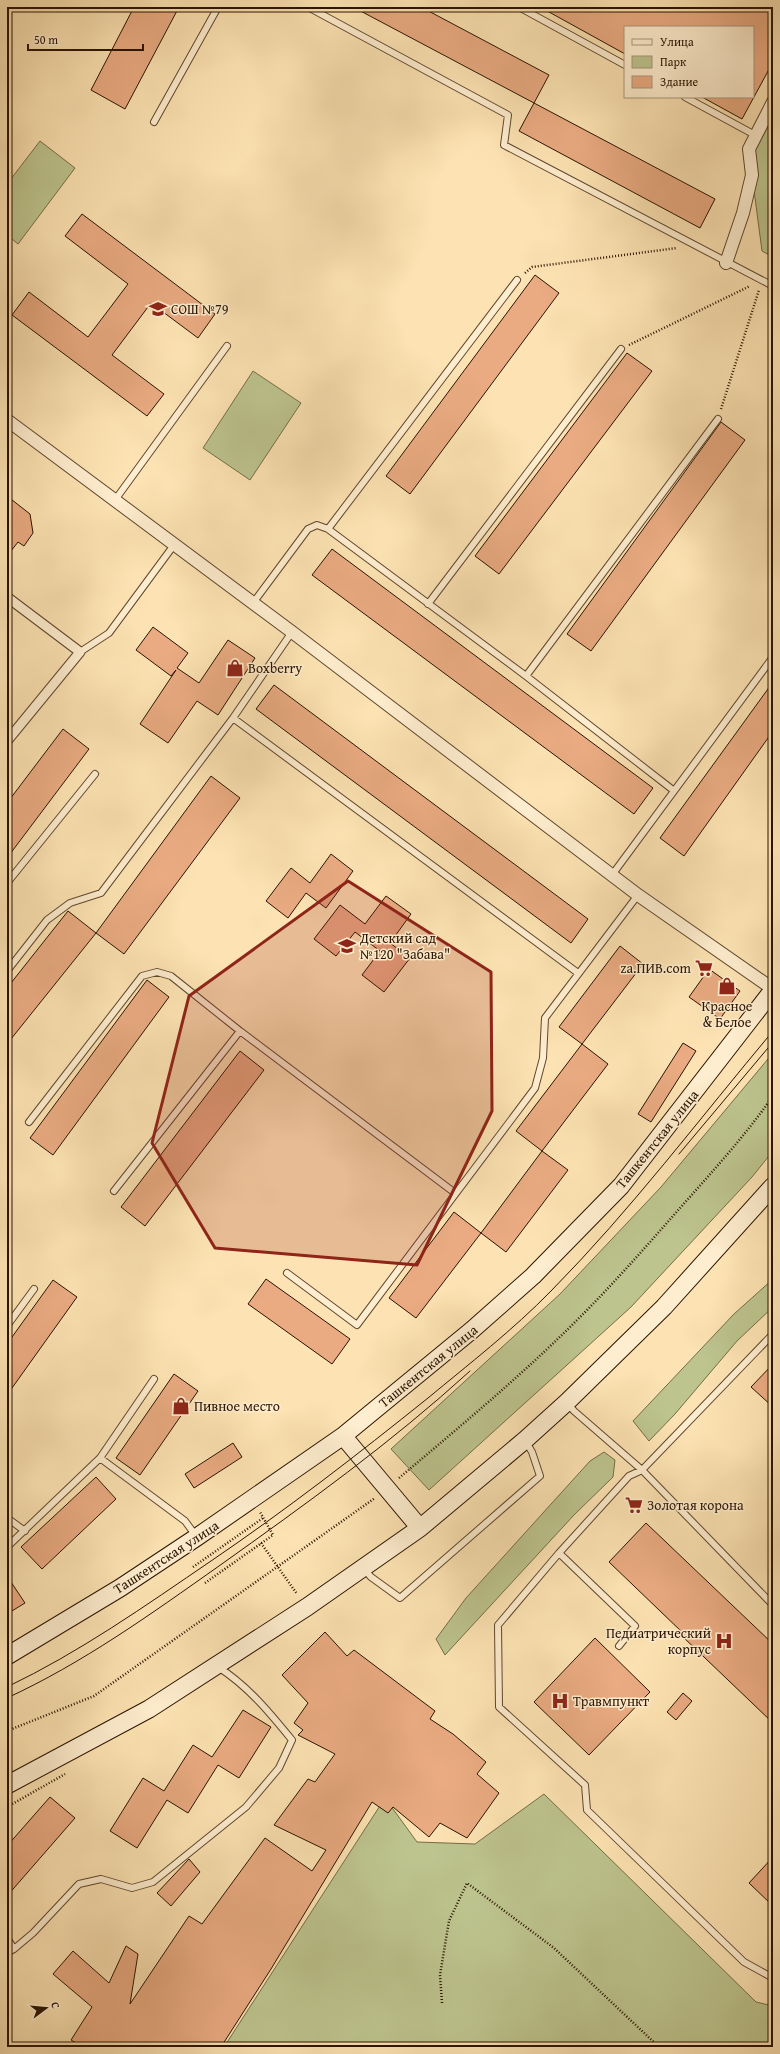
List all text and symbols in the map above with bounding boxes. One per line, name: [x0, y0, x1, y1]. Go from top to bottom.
scale bar: [28, 26, 143, 52]
legend: [624, 26, 754, 98]
text: 50 m: [34, 31, 58, 48]
text: Улица: [660, 33, 694, 50]
text: Парк: [660, 53, 687, 70]
text: Здание: [660, 73, 699, 90]
school or university icon: СОШ №79: [148, 299, 168, 319]
place label: СОШ №79: [171, 299, 229, 319]
shop icon: Boxberry: [225, 658, 245, 678]
place label: Boxberry: [248, 658, 302, 678]
place label: Детский сад №120 "Забава": [359, 928, 450, 964]
school or university icon: Детский сад №120 "Забава": [337, 936, 357, 956]
place label: za.ПИВ.com: [620, 958, 692, 978]
supermarket icon: za.ПИВ.com: [694, 958, 714, 978]
shop icon: Красное & Белое: [717, 976, 737, 996]
place label: Красное & Белое: [702, 996, 753, 1032]
street label: Ташкентская улица: [611, 1085, 703, 1193]
street label: Ташкентская улица: [374, 1320, 482, 1412]
shop icon: Пивное место: [171, 1396, 191, 1416]
place label: Пивное место: [194, 1396, 280, 1416]
supermarket icon: Золотая корона: [624, 1495, 644, 1515]
place label: Золотая корона: [647, 1495, 744, 1515]
street label: Ташкентская улица: [109, 1515, 223, 1599]
place label: Педиатрический корпус: [606, 1623, 711, 1659]
hospital icon: Педиатрический корпус: [714, 1631, 734, 1651]
hospital icon: Травмпункт: [550, 1691, 570, 1711]
place label: Травмпункт: [573, 1691, 649, 1711]
north arrow: [26, 1988, 66, 2028]
text: С: [47, 2000, 64, 2010]

